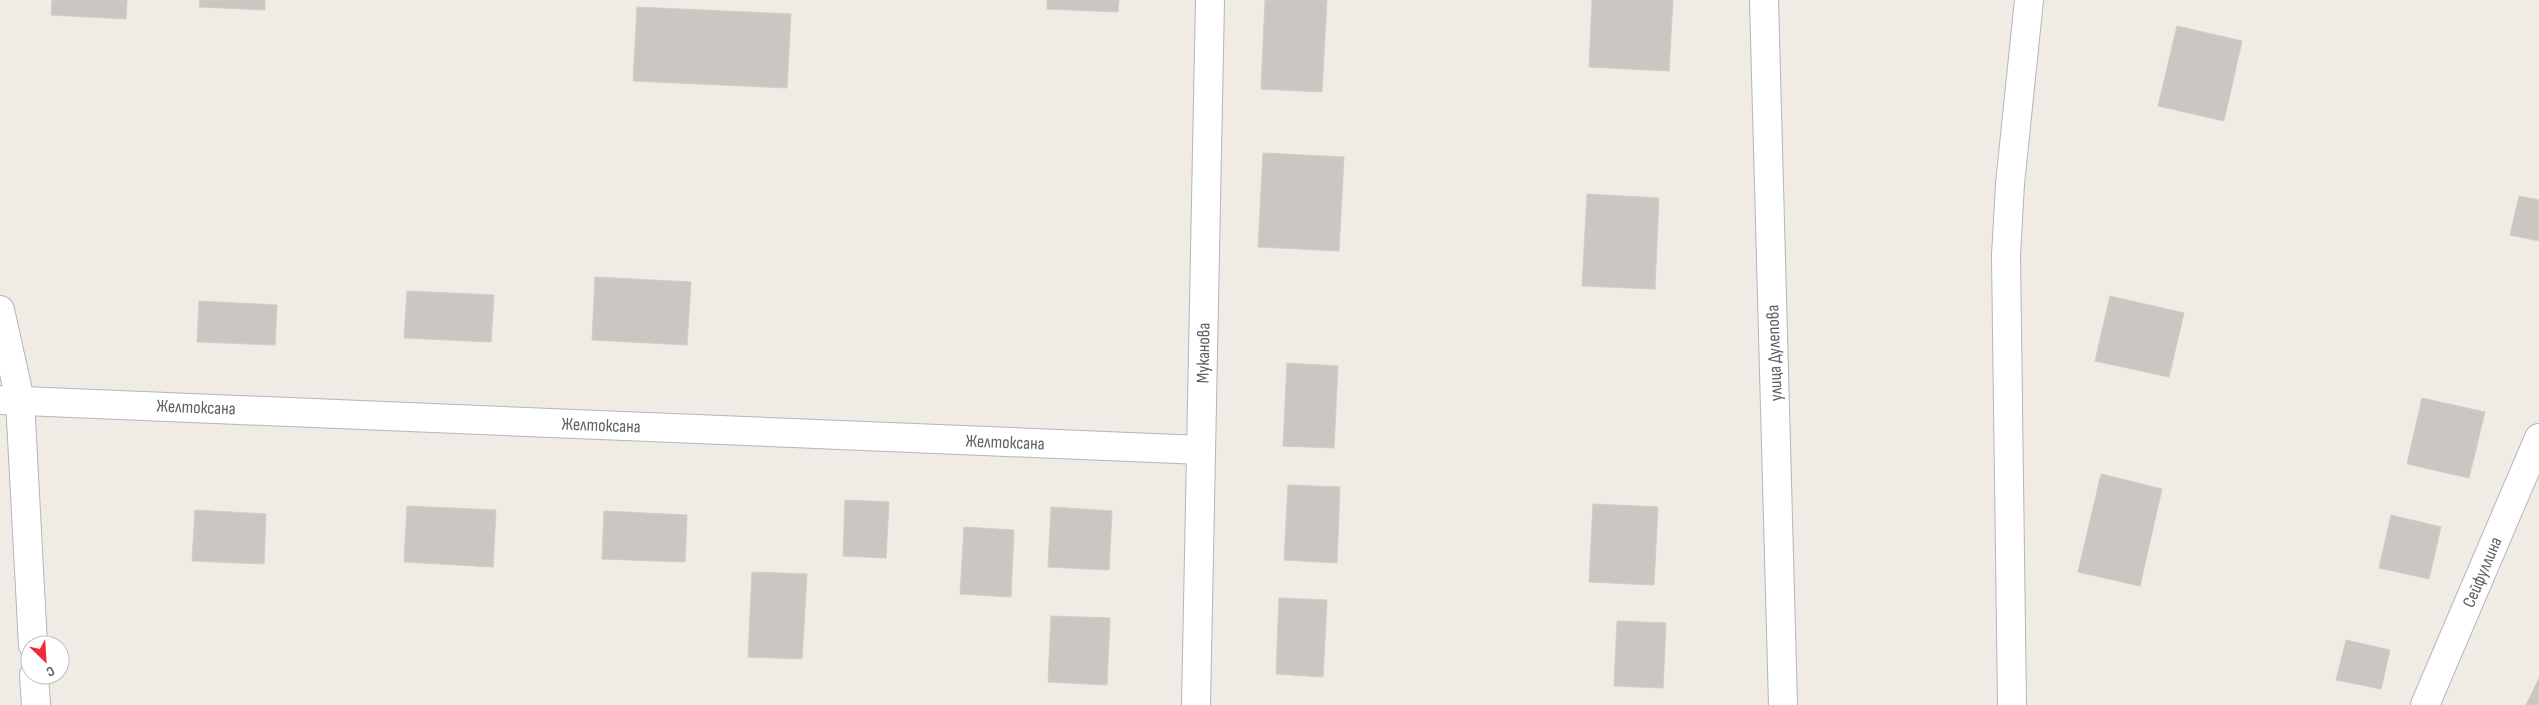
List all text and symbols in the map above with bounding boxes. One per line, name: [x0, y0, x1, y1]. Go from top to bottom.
street label: улица Дулепова: [1762, 304, 1787, 401]
street label: Муканова: [1192, 322, 1215, 384]
street label: Желтоксана: [156, 396, 236, 419]
street label: Желтоксана: [561, 414, 641, 437]
street label: Желтоксана: [965, 431, 1045, 454]
street label: Сейфуллина: [2458, 534, 2507, 611]
north arrow: [20, 635, 70, 685]
text: С: [43, 662, 57, 681]

